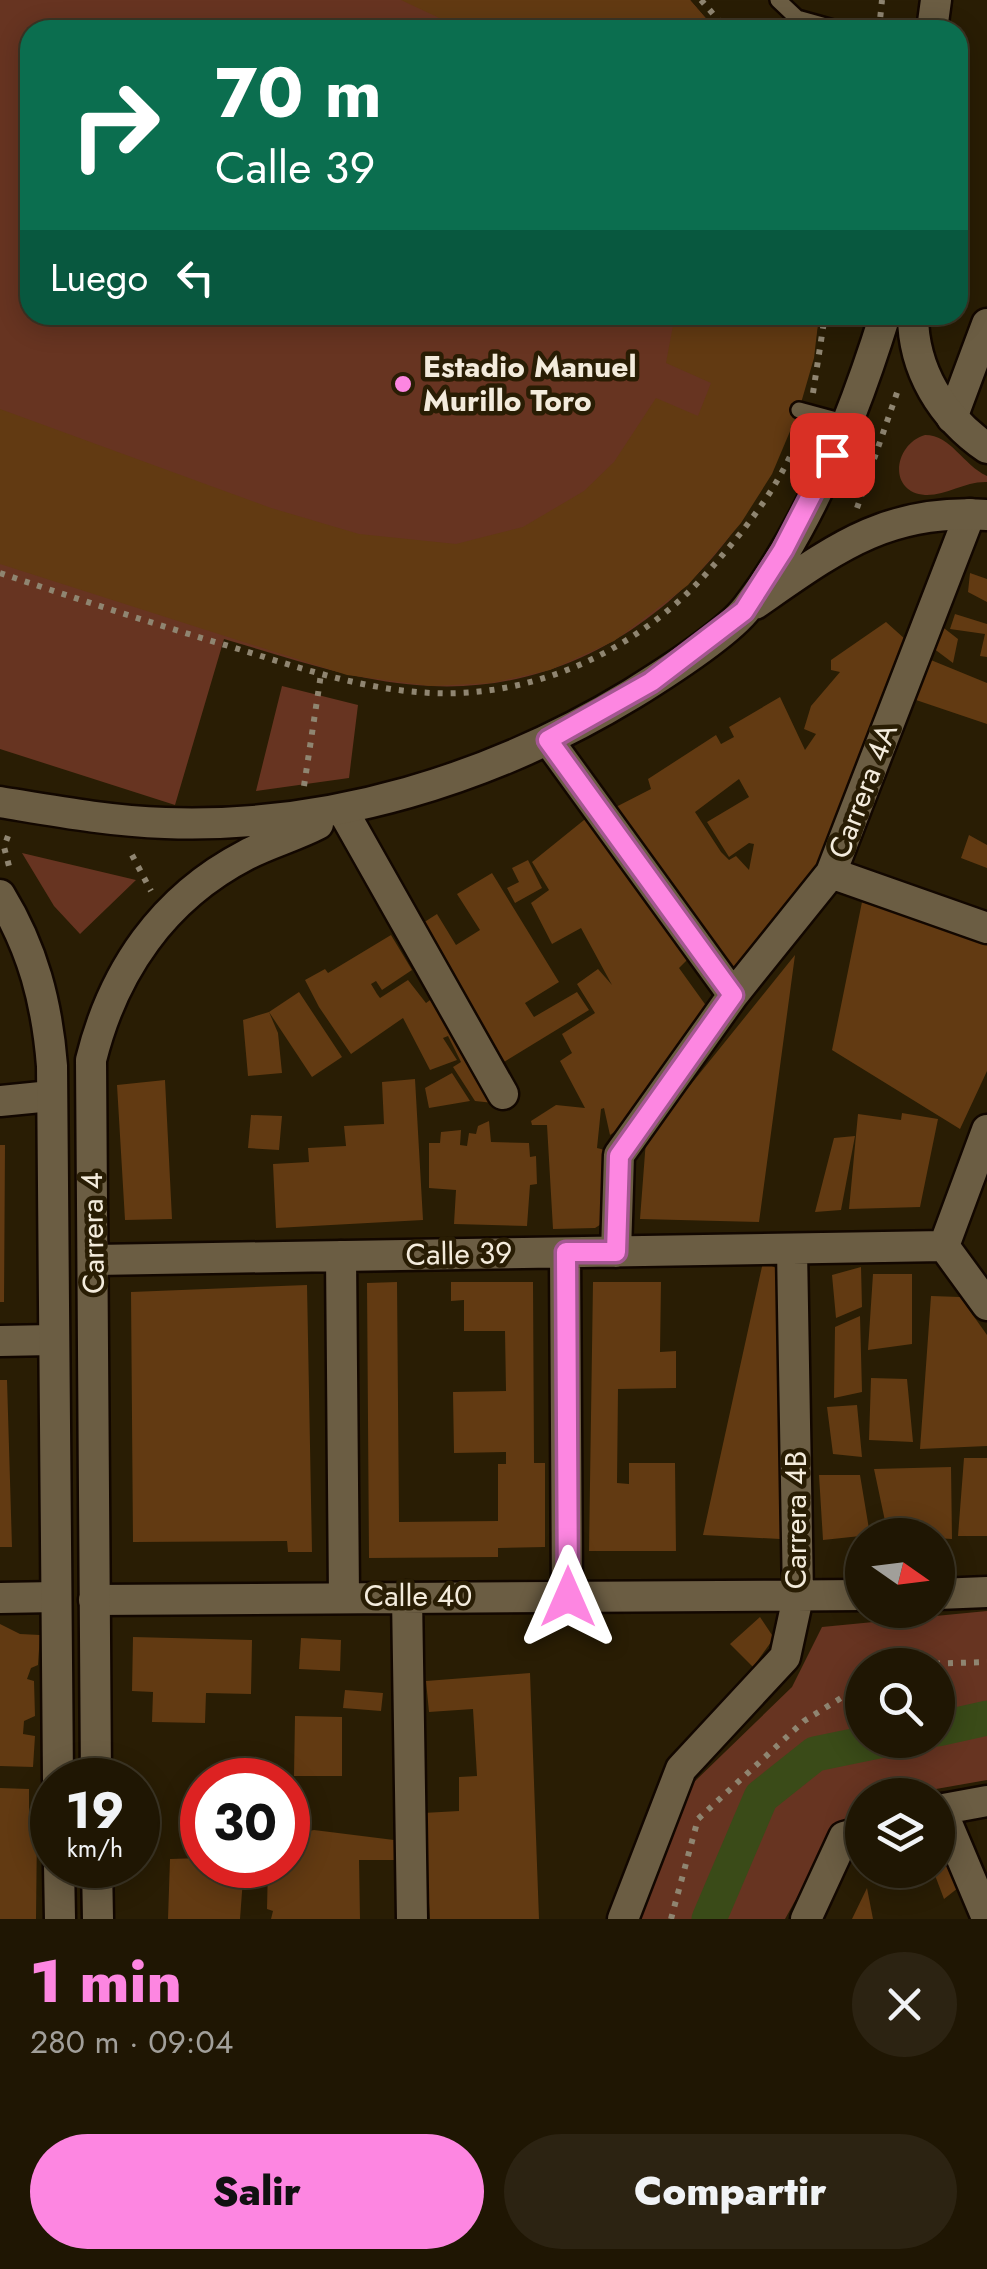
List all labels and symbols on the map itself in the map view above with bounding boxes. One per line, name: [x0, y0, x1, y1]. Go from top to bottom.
place label: Estadio Manuel Murillo Toro: [423, 345, 637, 422]
marker: Estadio Manuel Murillo Toro: [392, 373, 414, 395]
pin: [790, 413, 875, 498]
street label: Carrera 4A: [817, 717, 908, 865]
street label: Carrera 4: [70, 1172, 115, 1294]
street label: Calle 39: [405, 1231, 513, 1276]
street label: Carrera 4B: [774, 1451, 817, 1589]
north arrow: [845, 1518, 955, 1628]
position arrow: [516, 1545, 620, 1649]
street label: Calle 40: [364, 1574, 472, 1617]
speed limit sign: 30: [180, 1758, 310, 1888]

